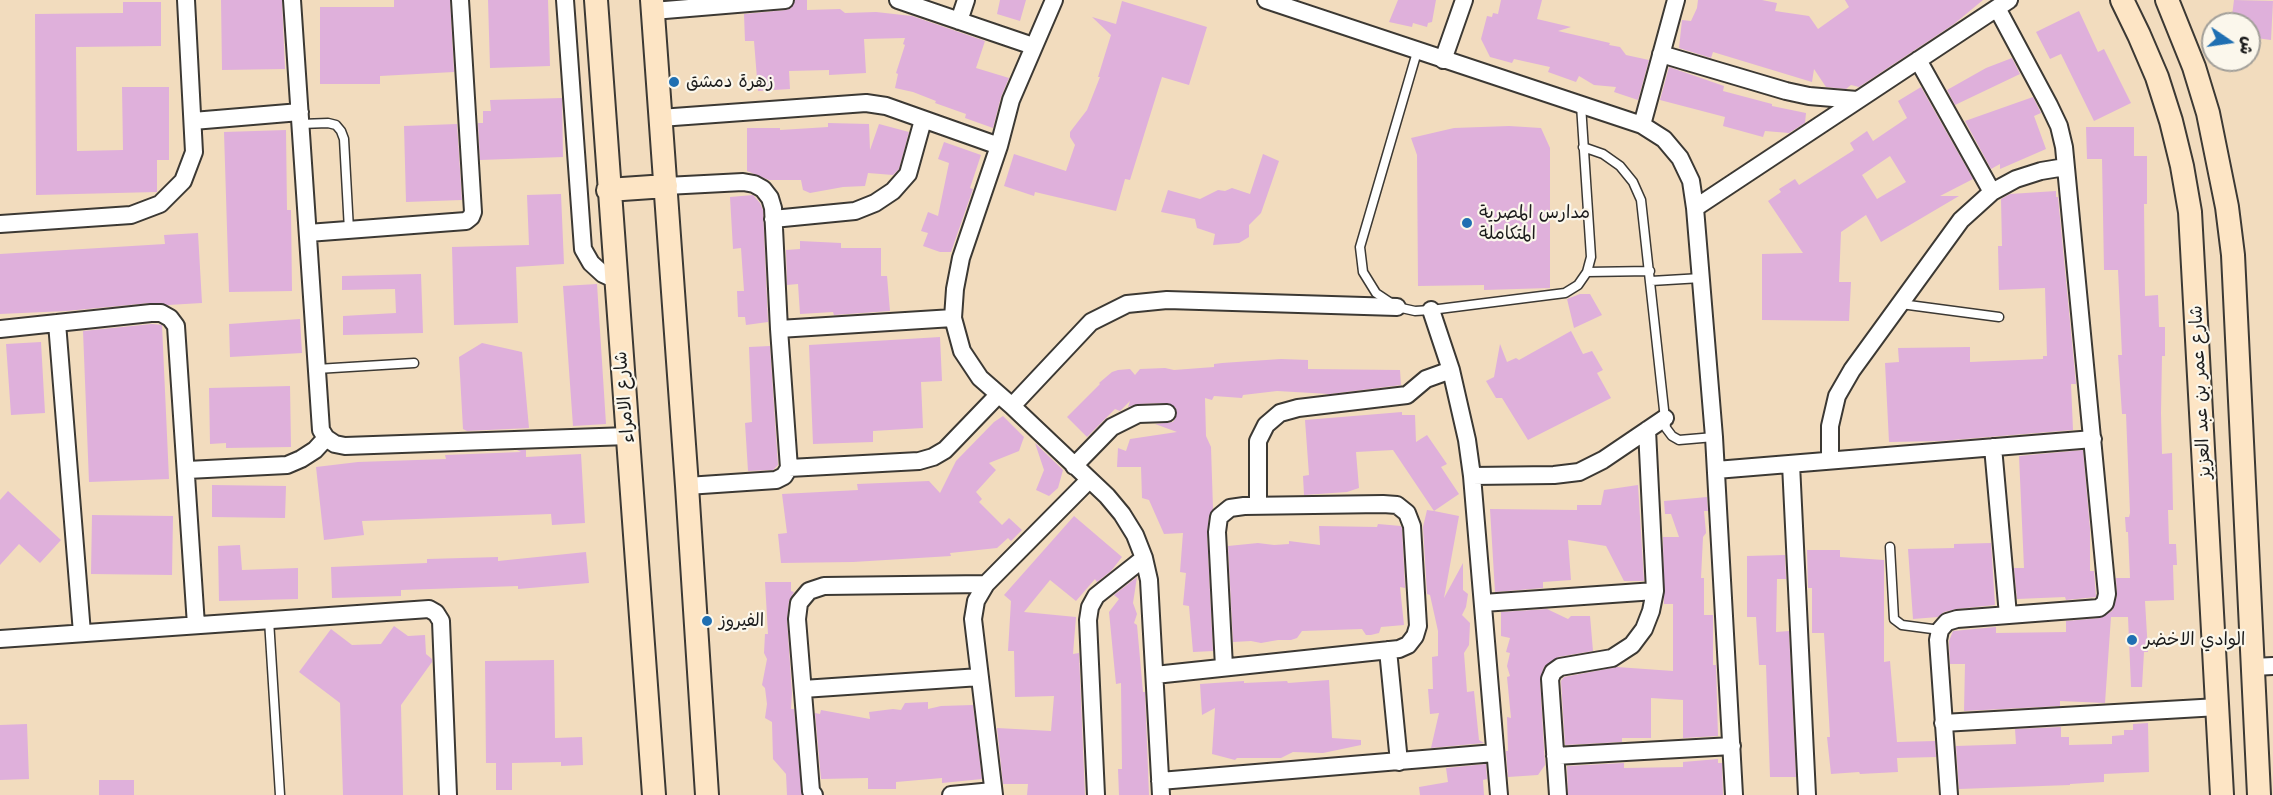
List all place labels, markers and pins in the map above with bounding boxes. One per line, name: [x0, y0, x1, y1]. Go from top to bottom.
place label: زهرة دمشق: [686, 71, 774, 93]
marker: زهرة دمشق: [667, 75, 681, 89]
place label: مدارس المصرية المتكاملة: [1479, 202, 1590, 244]
marker: مدارس المصرية المتكاملة: [1460, 216, 1474, 230]
place label: الفيروز: [719, 610, 764, 632]
marker: الفيروز: [700, 614, 714, 628]
place label: الوادي الاخضر: [2144, 629, 2245, 651]
marker: الوادي الاخضر: [2125, 633, 2139, 647]

